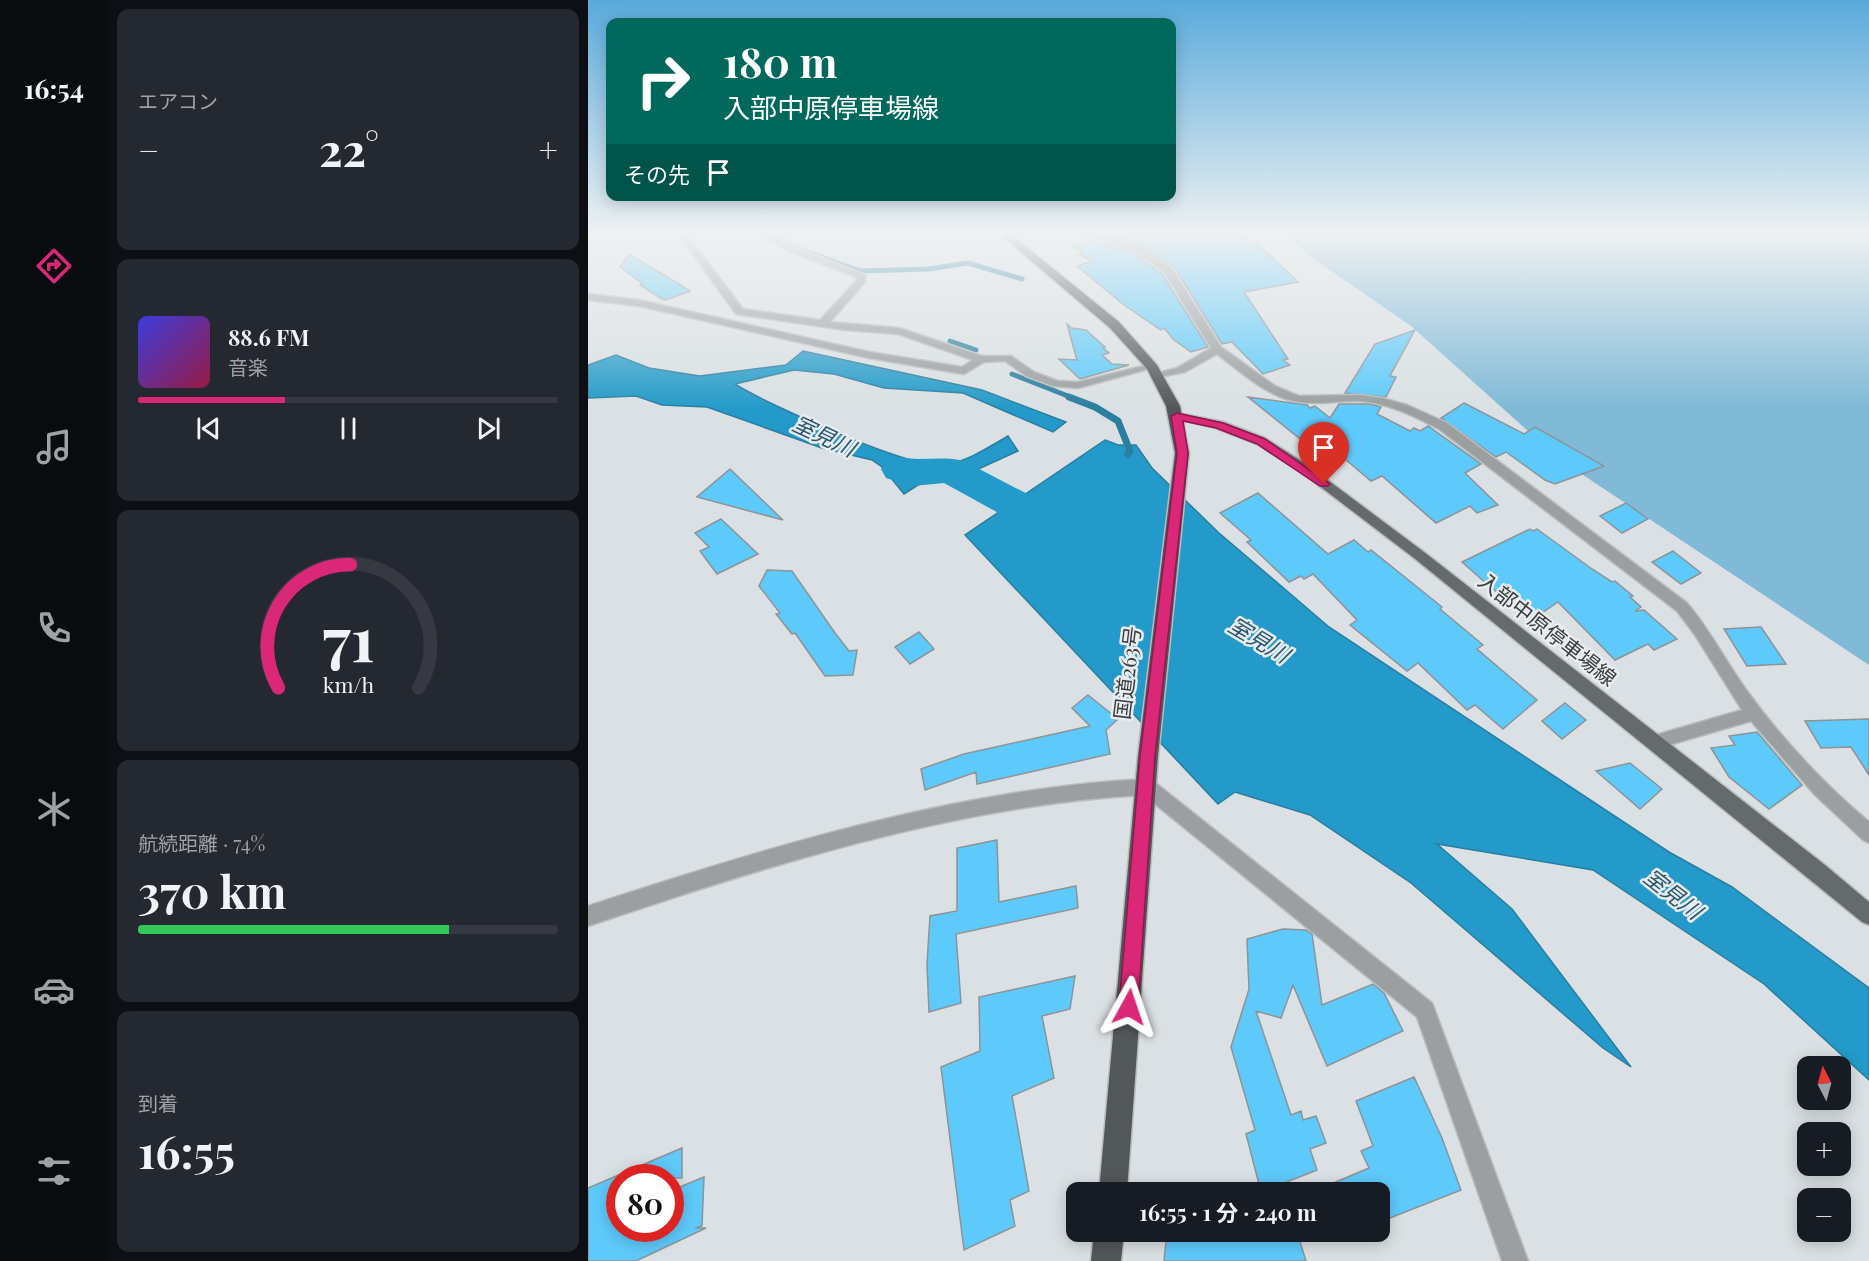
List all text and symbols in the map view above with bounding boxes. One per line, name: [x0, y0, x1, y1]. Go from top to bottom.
text: 180 m: [723, 33, 838, 89]
icon: right: [624, 42, 702, 120]
text: 16:54: [24, 70, 84, 106]
text: エアコン: [138, 87, 218, 114]
text: 入部中原停車場線: [723, 89, 939, 125]
text: 22°: [319, 118, 379, 178]
text: −: [138, 127, 159, 171]
text: +: [539, 127, 558, 171]
icon: arrive: [702, 156, 735, 189]
text: その先: [624, 159, 690, 189]
icon: directions: [33, 245, 75, 287]
text: 88.6 FM: [228, 322, 310, 352]
text: 音楽: [228, 353, 268, 380]
water label: 室見川: [788, 408, 862, 463]
icon: previous: [192, 412, 225, 445]
icon: pause: [332, 412, 365, 445]
icon: next: [472, 412, 505, 445]
pin: [1298, 422, 1349, 484]
icon: music: [33, 426, 75, 468]
icon: arrive: [1307, 431, 1340, 464]
street label: 入部中原停車場線: [1473, 566, 1623, 691]
text: 71: [322, 594, 374, 678]
icon: phone: [33, 607, 75, 649]
water label: 室見川: [1223, 609, 1297, 670]
street label: 国道263号: [1106, 625, 1146, 721]
text: km/h: [322, 670, 374, 698]
icon: climate: [33, 788, 75, 830]
text: 航続距離 · 74%: [138, 829, 265, 856]
text: 370 km: [138, 860, 286, 920]
water label: 室見川: [1638, 861, 1710, 927]
icon: car: [33, 969, 75, 1011]
position arrow: [1097, 975, 1161, 1039]
north arrow: [1797, 1056, 1851, 1110]
map controls: [1797, 1056, 1851, 1242]
text: 到着: [138, 1089, 178, 1116]
text: 16:55: [138, 1120, 235, 1180]
button: +: [1797, 1122, 1851, 1176]
icon: filters: [33, 1150, 75, 1192]
speed limit sign: 80: [606, 1164, 684, 1242]
button: −: [1797, 1188, 1851, 1242]
text: 16:55 · 1 分 · 240 m: [1139, 1197, 1317, 1227]

